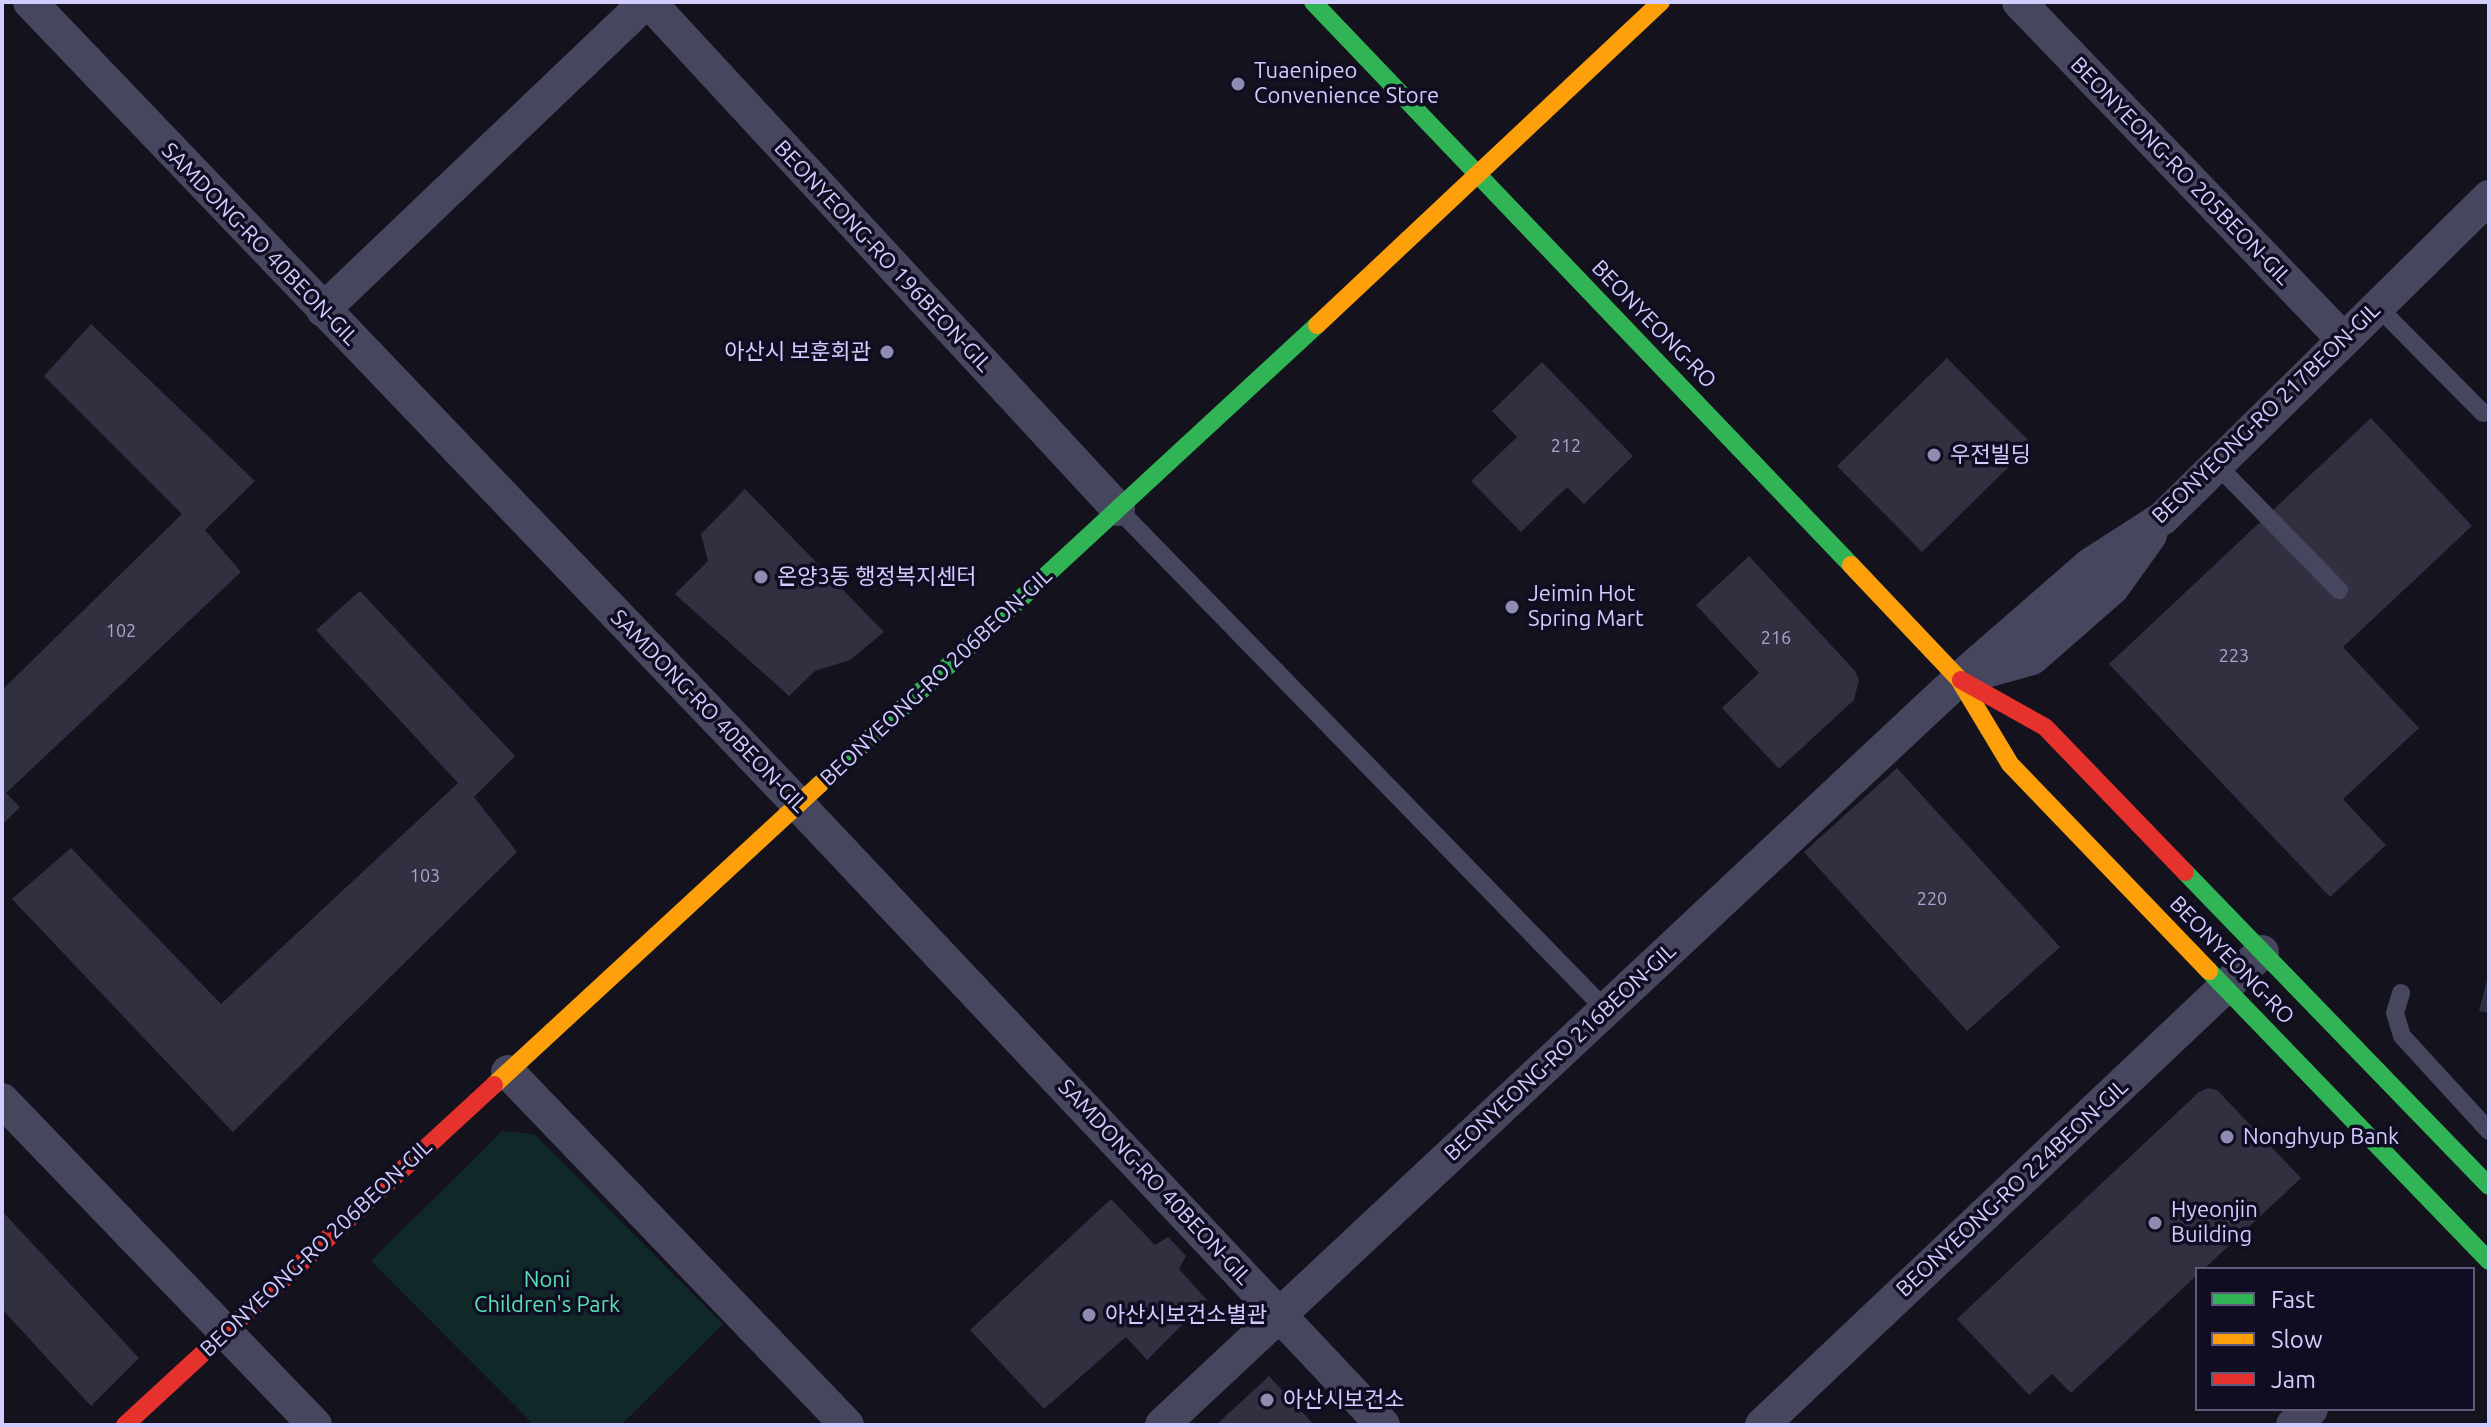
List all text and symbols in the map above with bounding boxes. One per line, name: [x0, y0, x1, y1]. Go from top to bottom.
street label: BEONYEONG-RO 205BEON-GIL: [2065, 52, 2297, 290]
place label: Tuaenipeo Convenience Store: [1254, 58, 1439, 110]
marker: Tuaenipeo Convenience Store: [1229, 75, 1247, 93]
street label: BEONYEONG-RO 196BEON-GIL: [769, 135, 997, 377]
street label: SAMDONG-RO 40BEON-GIL: [156, 137, 364, 351]
street label: BEONYEONG-RO: [1586, 254, 1722, 394]
street label: BEONYEONG-RO 217BEON-GIL: [2147, 297, 2385, 529]
place label: 아산시 보훈회관: [724, 339, 871, 365]
marker: 아산시 보훈회관: [878, 343, 896, 361]
house number: 212: [1551, 435, 1581, 457]
place label: 우전빌딩: [1950, 442, 2031, 468]
marker: 우전빌딩: [1925, 446, 1943, 464]
street label: BEONYEONG-RO 206BEON-GIL: [815, 563, 1057, 791]
place label: 온양3동 행정복지센터: [777, 564, 977, 590]
marker: 온양3동 행정복지센터: [752, 568, 770, 586]
place label: Jeimin Hot Spring Mart: [1528, 581, 1644, 632]
marker: Jeimin Hot Spring Mart: [1503, 598, 1521, 616]
street label: SAMDONG-RO 40BEON-GIL: [605, 604, 813, 818]
house number: 102: [106, 620, 136, 642]
house number: 216: [1761, 627, 1791, 649]
house number: 223: [2219, 645, 2249, 667]
house number: 103: [410, 865, 440, 887]
house number: 220: [1917, 888, 1947, 910]
street label: BEONYEONG-RO: [2164, 890, 2300, 1030]
street label: BEONYEONG-RO 216BEON-GIL: [1439, 938, 1681, 1166]
street label: SAMDONG-RO 40BEON-GIL: [1053, 1074, 1257, 1290]
street label: BEONYEONG-RO 224BEON-GIL: [1891, 1074, 2133, 1302]
place label: Nonghyup Bank: [2243, 1124, 2399, 1150]
marker: Nonghyup Bank: [2218, 1128, 2236, 1146]
street label: BEONYEONG-RO 206BEON-GIL: [195, 1134, 437, 1362]
place label: Hyeonjin Building: [2171, 1197, 2258, 1248]
marker: Hyeonjin Building: [2146, 1214, 2164, 1232]
park label: Noni Children's Park: [474, 1267, 620, 1318]
legend: [2195, 1267, 2475, 1411]
text: Fast: [2271, 1286, 2315, 1313]
place label: 아산시보건소별관: [1105, 1302, 1267, 1328]
marker: 아산시보건소별관: [1080, 1306, 1098, 1324]
text: Slow: [2271, 1326, 2323, 1353]
text: Jam: [2271, 1366, 2316, 1393]
place label: 아산시보건소: [1283, 1387, 1404, 1413]
marker: 아산시보건소: [1258, 1391, 1276, 1409]

